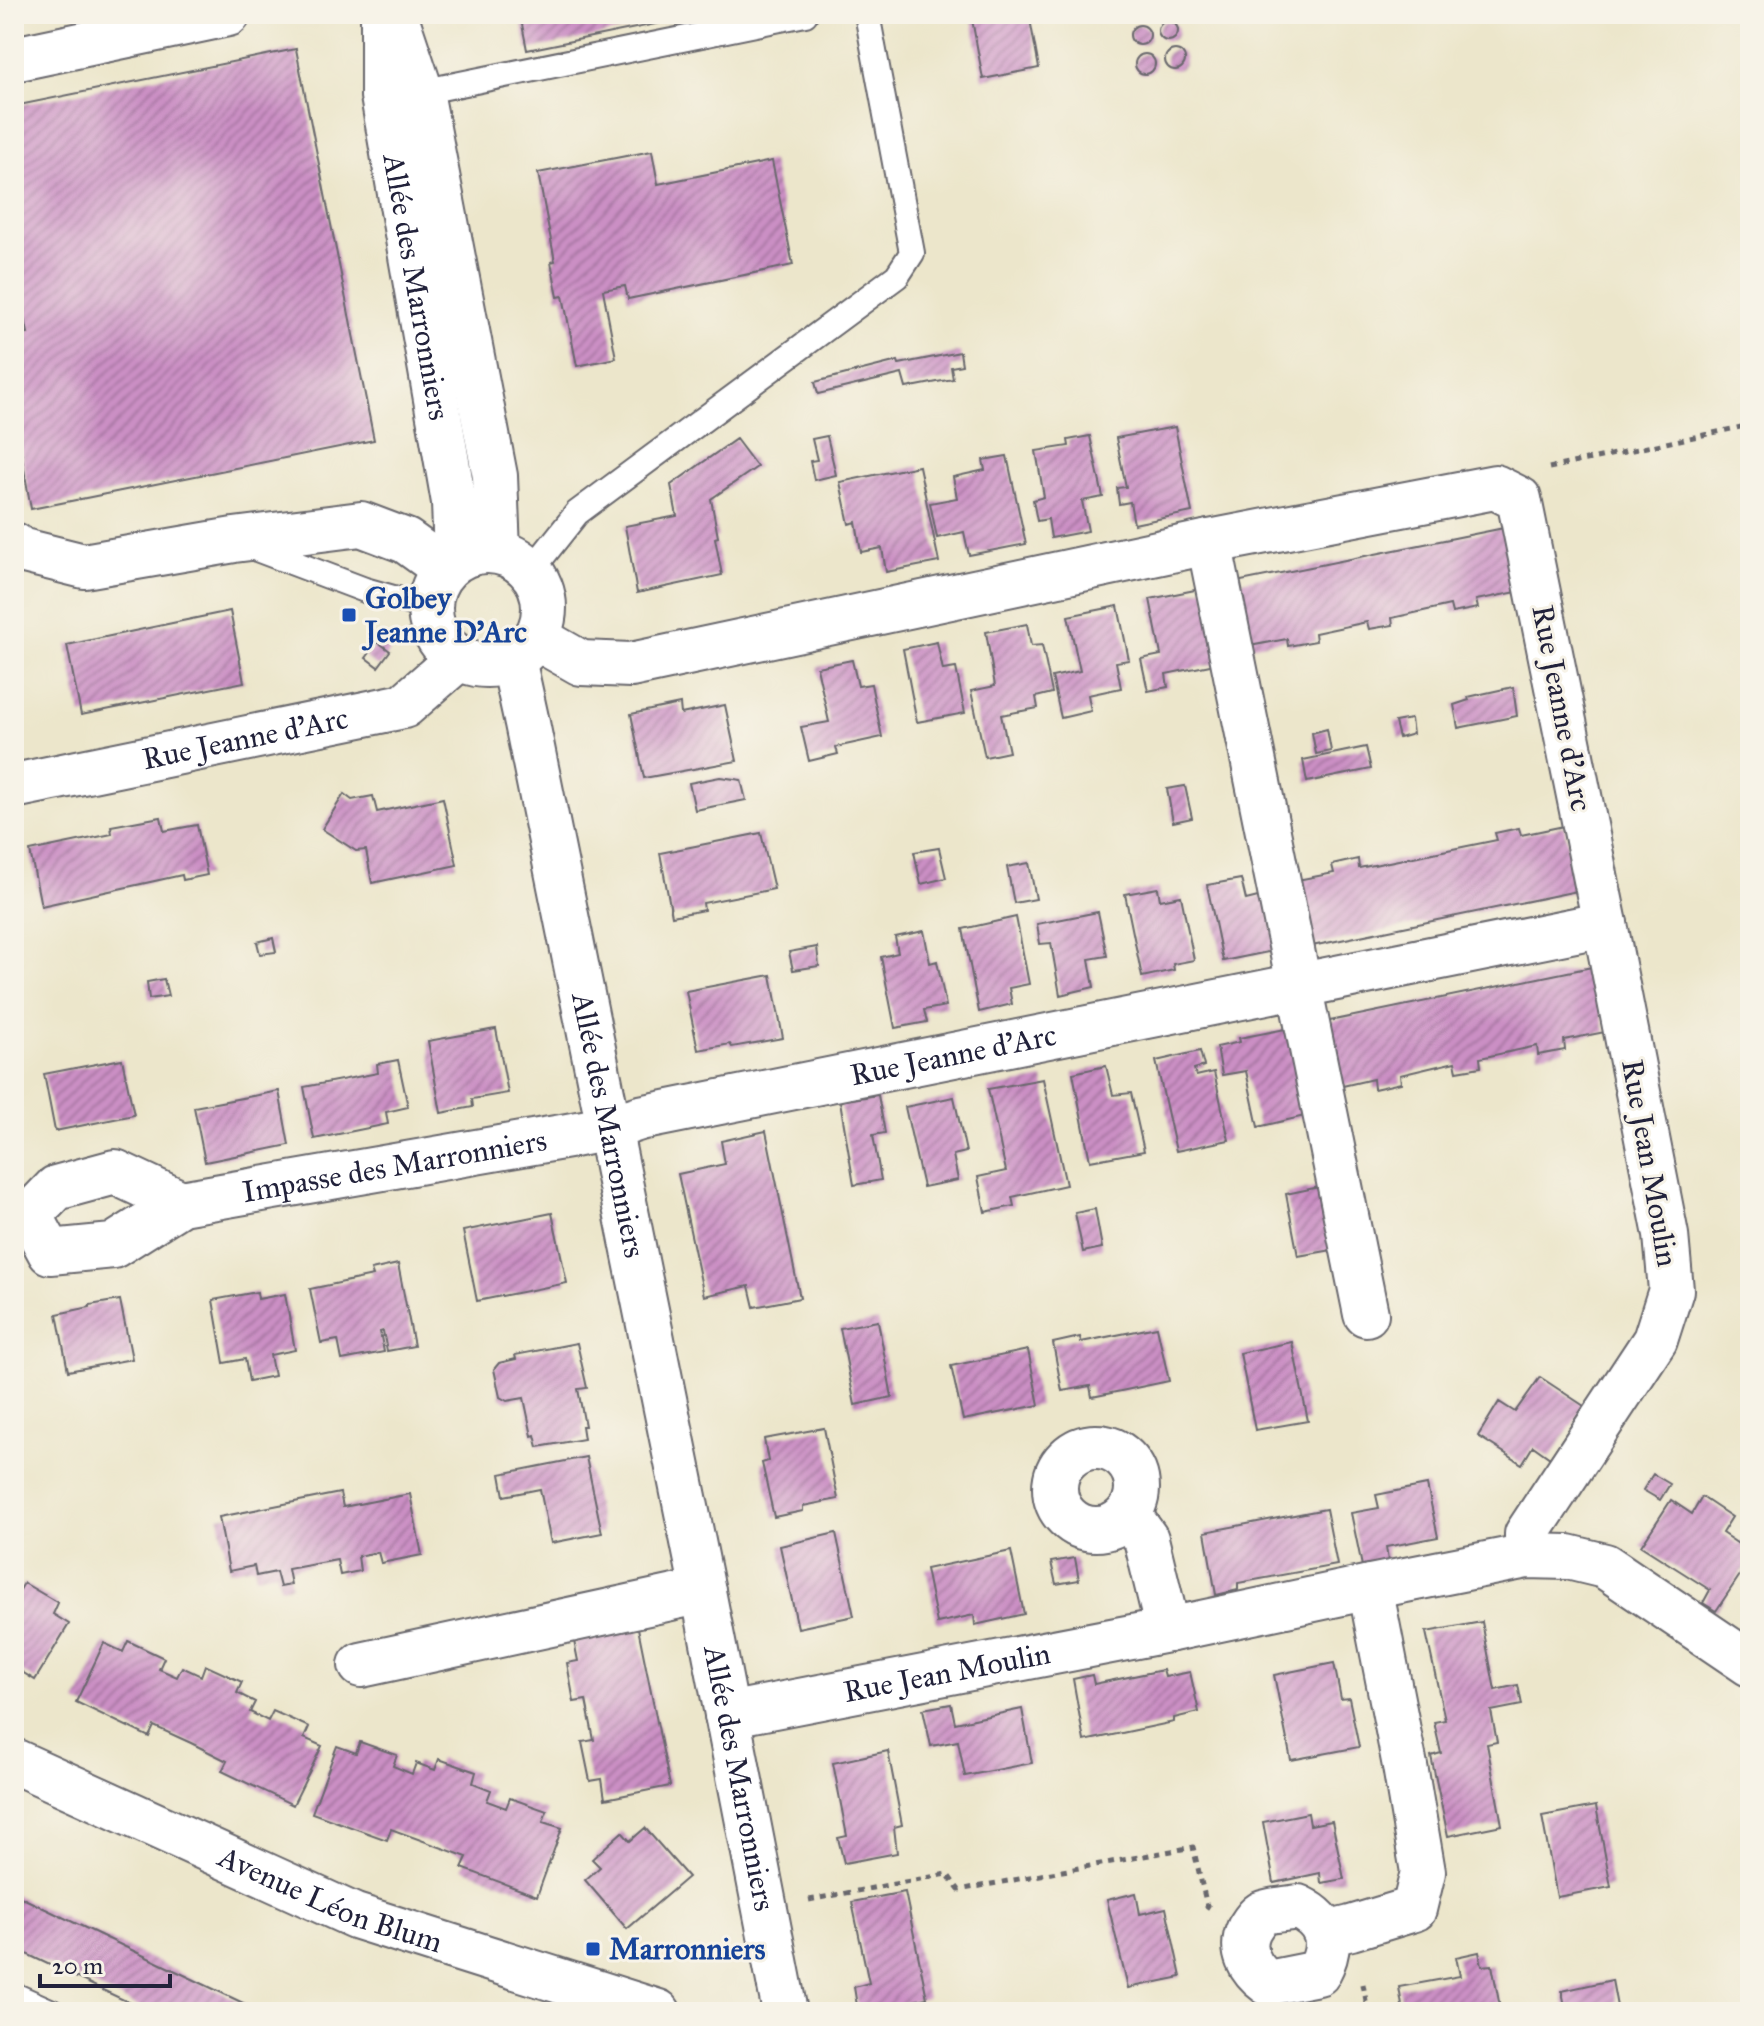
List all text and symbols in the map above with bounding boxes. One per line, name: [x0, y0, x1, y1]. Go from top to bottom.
street label: Allée des Marronniers: [375, 149, 457, 423]
place label: Golbey Jeanne D'Arc: [361, 580, 527, 651]
street label: Rue Jeanne d'Arc: [1524, 602, 1600, 814]
marker: Golbey Jeanne D'Arc: [340, 606, 358, 624]
street label: Rue Jeanne d'Arc: [139, 700, 351, 777]
street label: Allée des Marronniers: [564, 988, 653, 1261]
street label: Rue Jeanne d'Arc: [847, 1017, 1059, 1093]
street label: Rue Jean Moulin: [1614, 1057, 1686, 1269]
street label: Impasse des Marronniers: [240, 1122, 549, 1210]
street label: Rue Jean Moulin: [841, 1635, 1053, 1710]
street label: Allée des Marronniers: [696, 1641, 783, 1914]
street label: Avenue Léon Blum: [211, 1838, 447, 1961]
place label: Marronniers: [609, 1931, 766, 1967]
scale bar: [40, 1938, 170, 1988]
marker: Marronniers: [584, 1940, 602, 1958]
text: 20 m: [52, 1951, 103, 1981]

